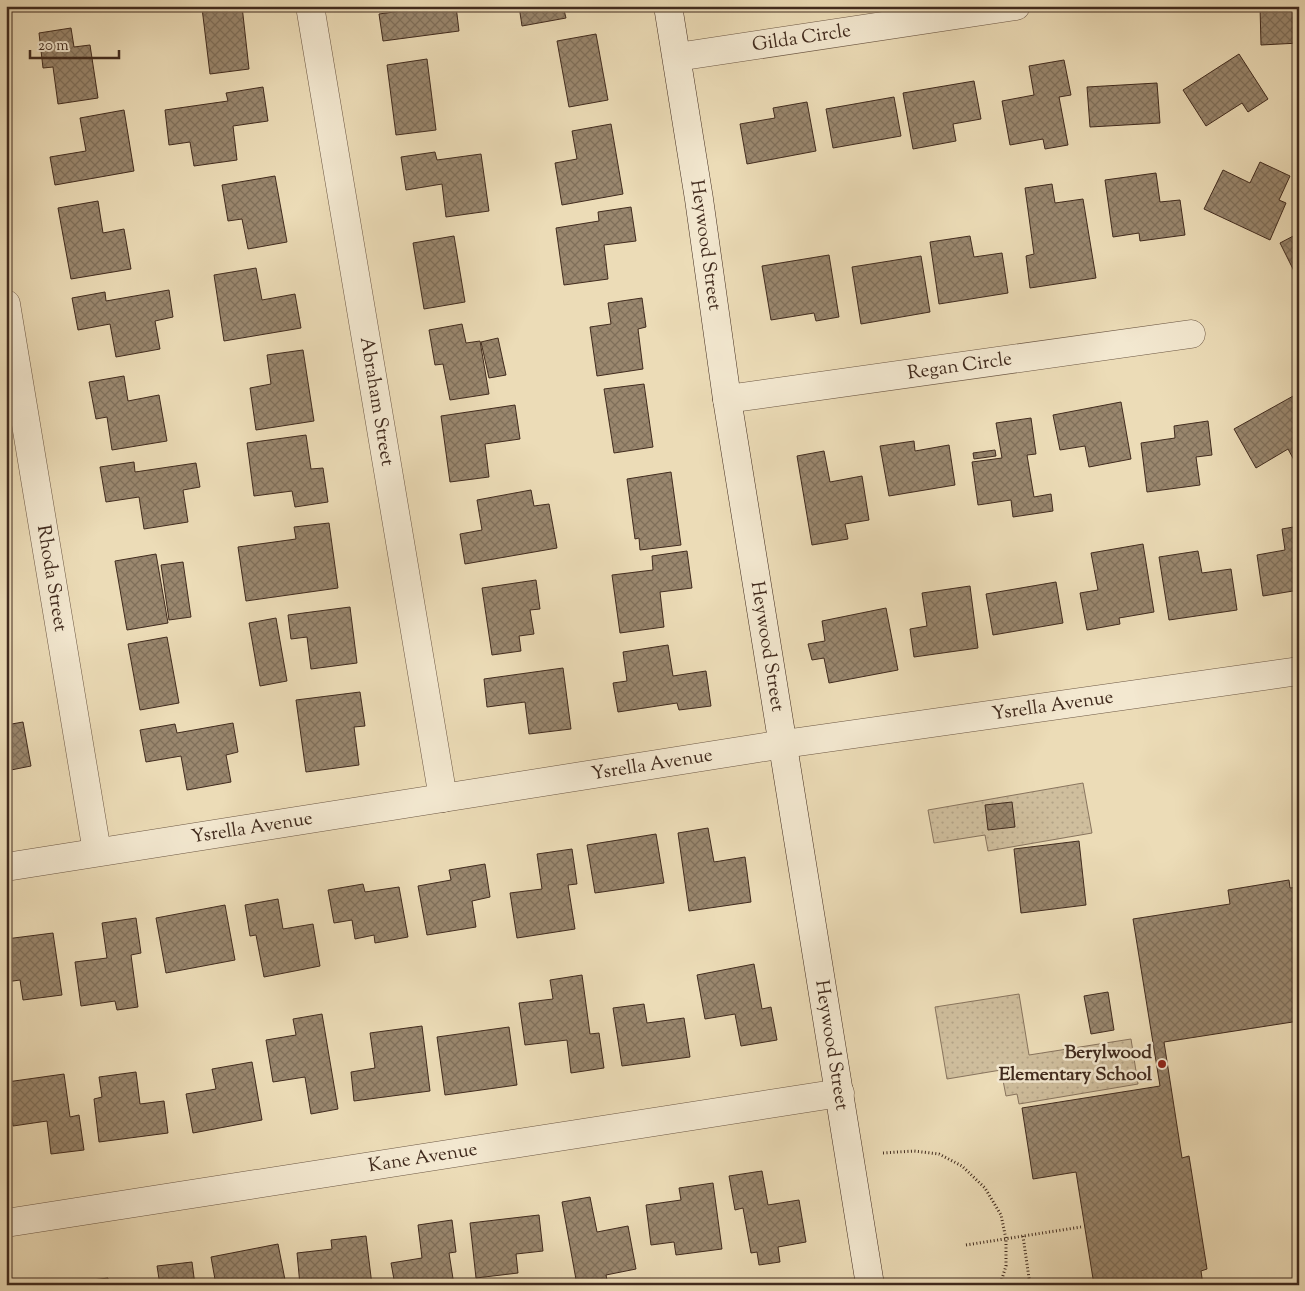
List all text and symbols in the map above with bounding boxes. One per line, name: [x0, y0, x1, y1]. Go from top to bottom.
street label: Gilda Circle: [750, 17, 853, 59]
scale bar: [30, 28, 119, 60]
text: 20 m: [38, 36, 69, 57]
street label: Heywood Street: [683, 178, 728, 313]
street label: Abraham Street: [352, 335, 401, 468]
street label: Regan Circle: [906, 346, 1014, 387]
street label: Rhoda Street: [29, 523, 74, 634]
street label: Heywood Street: [743, 579, 791, 714]
street label: Ysrella Avenue: [990, 684, 1115, 728]
street label: Ysrella Avenue: [589, 742, 715, 788]
street label: Ysrella Avenue: [189, 805, 315, 851]
street label: Heywood Street: [807, 978, 855, 1113]
place label: Berylwood Elementary School: [999, 1040, 1153, 1089]
marker: Berylwood Elementary School: [1156, 1058, 1168, 1070]
street label: Kane Avenue: [367, 1136, 480, 1180]

